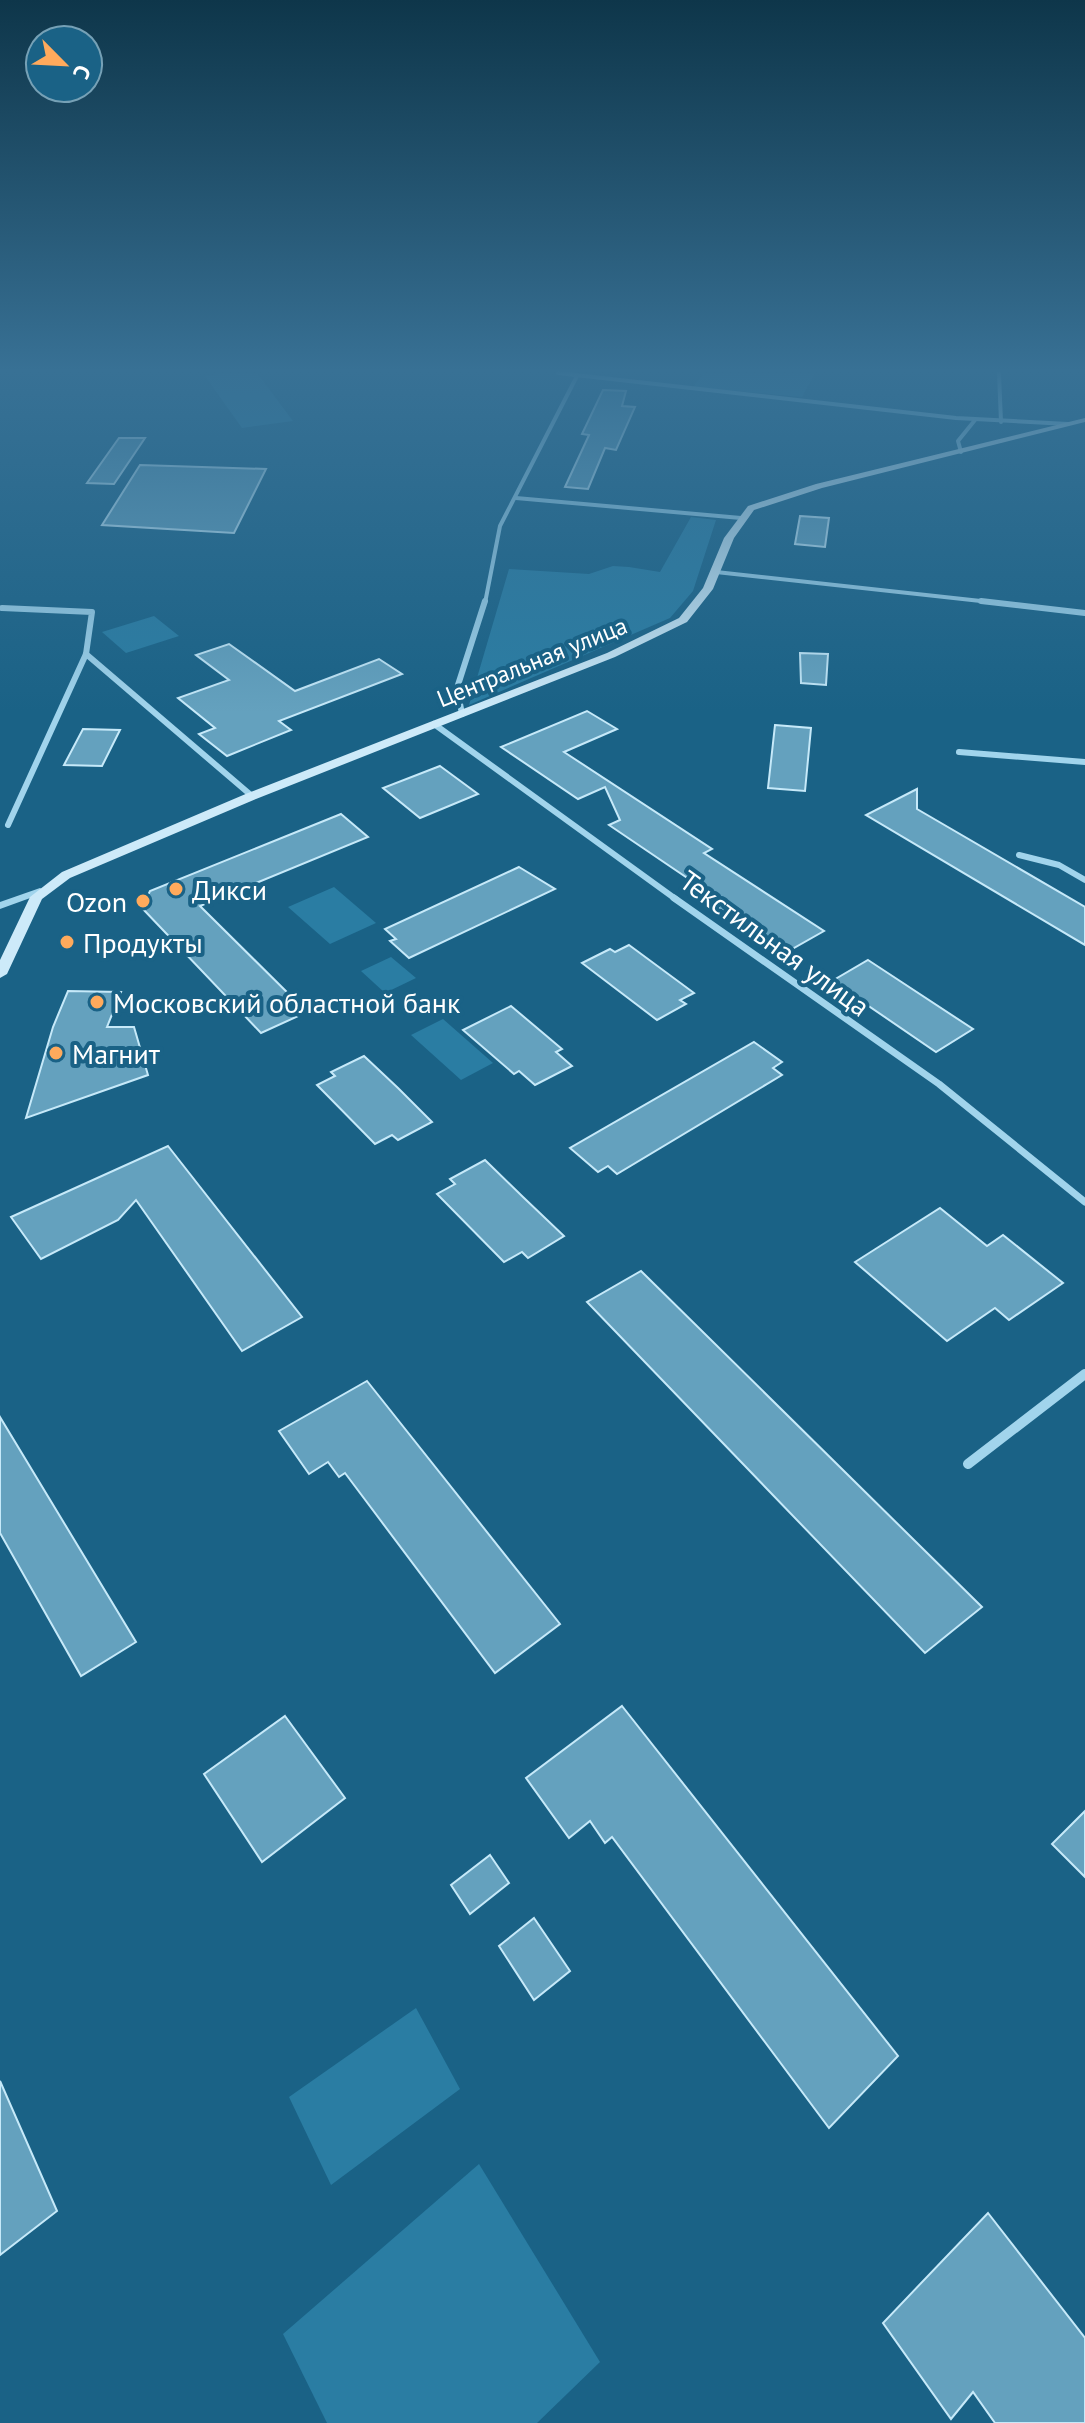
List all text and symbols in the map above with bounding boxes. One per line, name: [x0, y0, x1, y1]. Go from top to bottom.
north arrow: [24, 24, 104, 104]
text: С: [67, 61, 98, 83]
street label: Центральная улица: [432, 610, 632, 714]
street label: Текстильная улица: [673, 862, 877, 1024]
place label: Дикси: [192, 871, 267, 908]
marker: Дикси: [167, 880, 185, 898]
place label: Ozon: [66, 883, 127, 920]
marker: Ozon: [134, 892, 152, 910]
place label: Продукты: [83, 924, 203, 961]
marker: Продукты: [58, 933, 76, 951]
place label: Московский областной банк: [113, 984, 461, 1021]
marker: Московский областной банк: [88, 993, 106, 1011]
place label: Магнит: [72, 1035, 161, 1072]
marker: Магнит: [47, 1044, 65, 1062]

